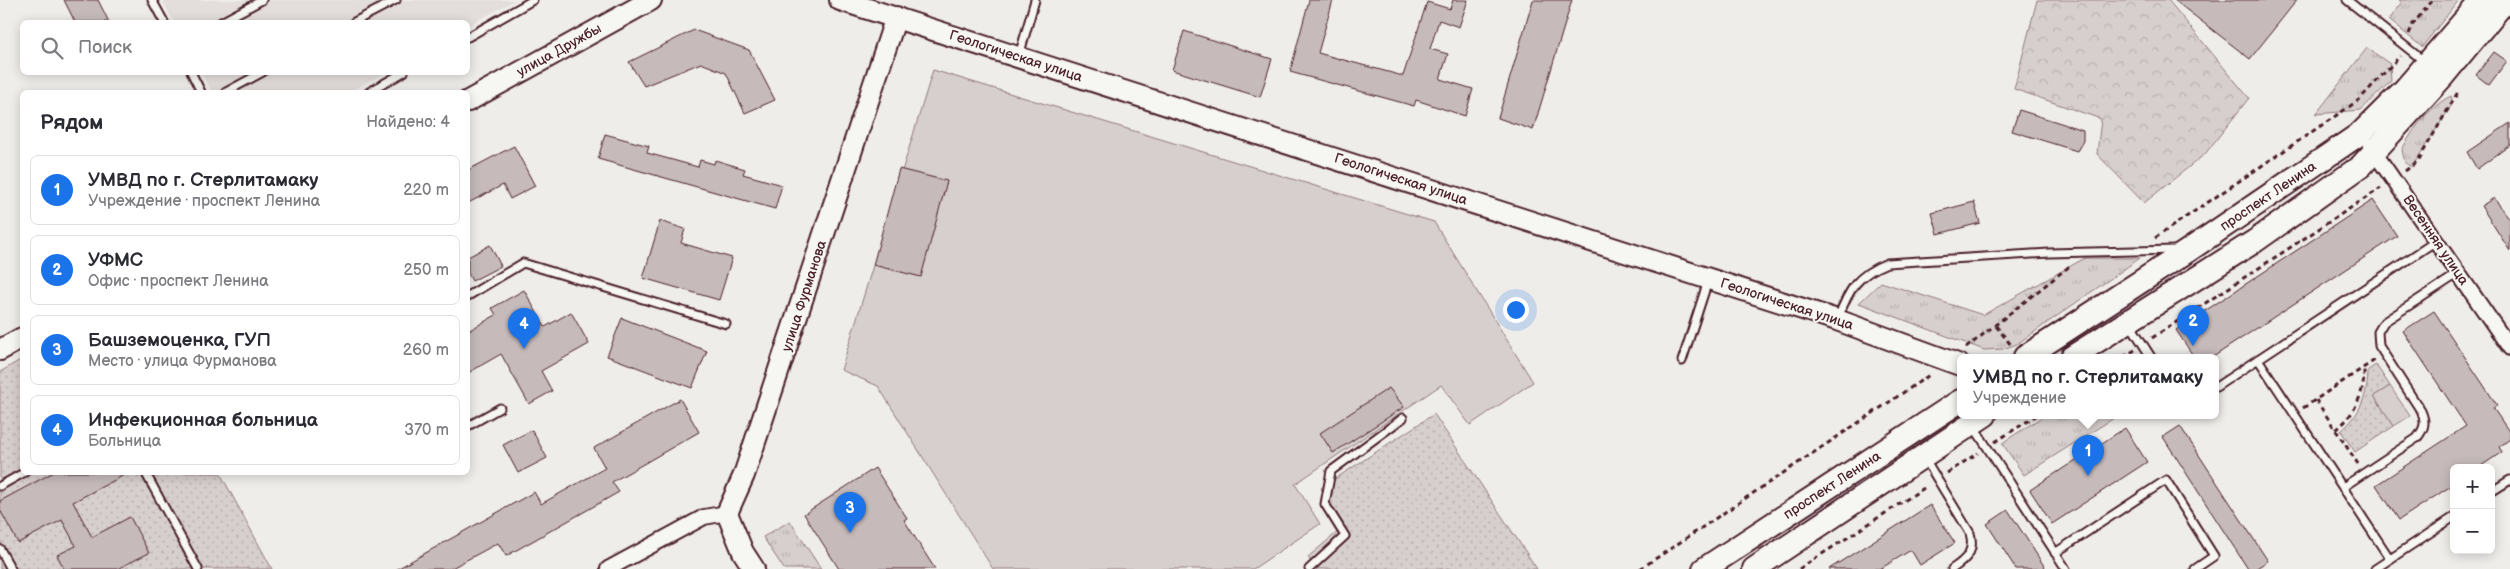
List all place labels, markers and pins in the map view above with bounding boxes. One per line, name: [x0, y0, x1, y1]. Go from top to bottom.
pin: 2: [2177, 305, 2209, 346]
pin: 4: [508, 308, 540, 349]
pin: 1: [2072, 435, 2104, 476]
pin: 3: [834, 492, 866, 533]

